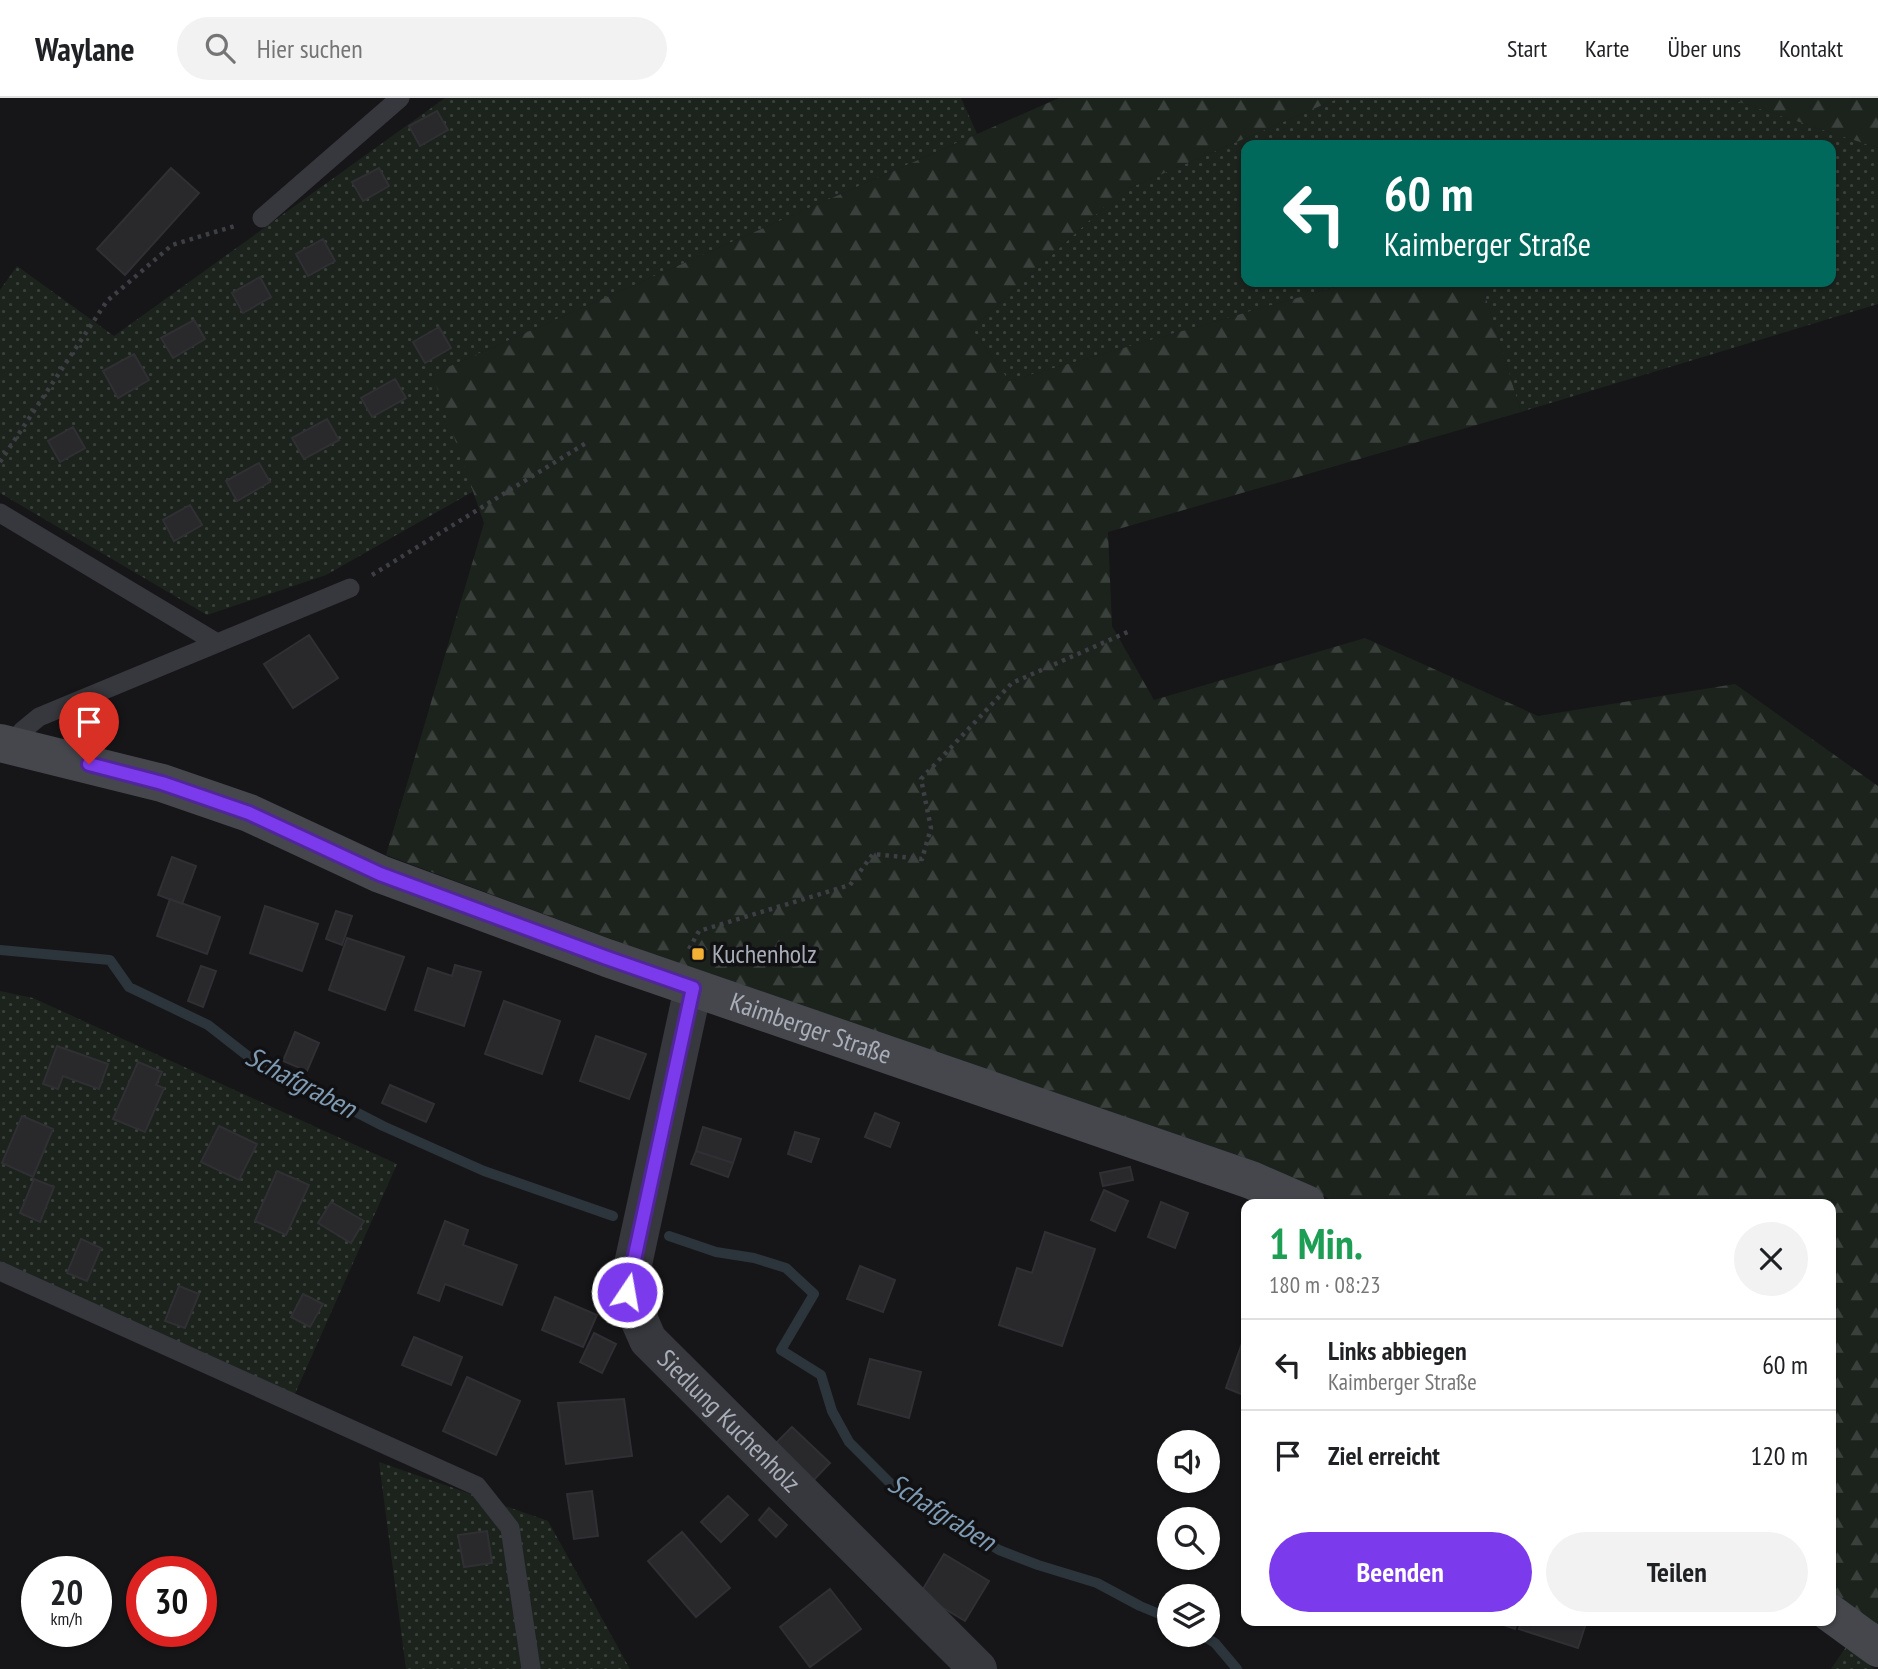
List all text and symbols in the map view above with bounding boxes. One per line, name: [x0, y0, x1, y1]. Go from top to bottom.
search box: [177, 17, 667, 80]
text: Waylane: [35, 27, 135, 70]
icon: search: [201, 29, 239, 67]
text: Hier suchen: [257, 32, 363, 65]
text: Start: [1507, 33, 1547, 64]
text: Karte: [1585, 33, 1630, 64]
text: Über uns: [1668, 33, 1741, 64]
text: Kontakt: [1779, 33, 1843, 64]
text: 60 m: [1384, 161, 1473, 225]
icon: left: [1269, 168, 1360, 259]
text: Kaimberger Straße: [1384, 223, 1591, 265]
pin: [59, 692, 119, 764]
icon: arrive: [70, 703, 108, 741]
place label: Kuchenholz: [712, 937, 817, 970]
marker: Kuchenholz: [690, 946, 706, 962]
street label: Kaimberger Straße: [726, 985, 896, 1071]
water label: Schafgraben: [240, 1037, 364, 1127]
text: 1 Min.: [1269, 1216, 1363, 1271]
button: close: [1734, 1222, 1808, 1296]
position arrow: [590, 1255, 664, 1329]
text: 180 m · 08:23: [1269, 1270, 1381, 1299]
text: Links abbiegen: [1328, 1334, 1467, 1367]
street label: Siedlung Kuchenholz: [651, 1342, 808, 1499]
icon: left: [1269, 1346, 1307, 1384]
text: 60 m: [1762, 1348, 1808, 1381]
text: Kaimberger Straße: [1328, 1367, 1477, 1396]
map controls: [1157, 1430, 1220, 1647]
button: sound: [1157, 1430, 1220, 1493]
icon: arrive: [1269, 1437, 1307, 1475]
text: Ziel erreicht: [1328, 1439, 1440, 1472]
text: 120 m: [1750, 1439, 1808, 1472]
water label: Schafgraben: [882, 1464, 1004, 1560]
button: search: [1157, 1507, 1220, 1570]
button: Beenden: [1269, 1532, 1532, 1612]
button: Teilen: [1546, 1532, 1808, 1612]
speed limit sign: 30: [126, 1556, 217, 1647]
text: 20: [50, 1569, 83, 1615]
button: layers: [1157, 1584, 1220, 1647]
text: km/h: [51, 1607, 82, 1630]

